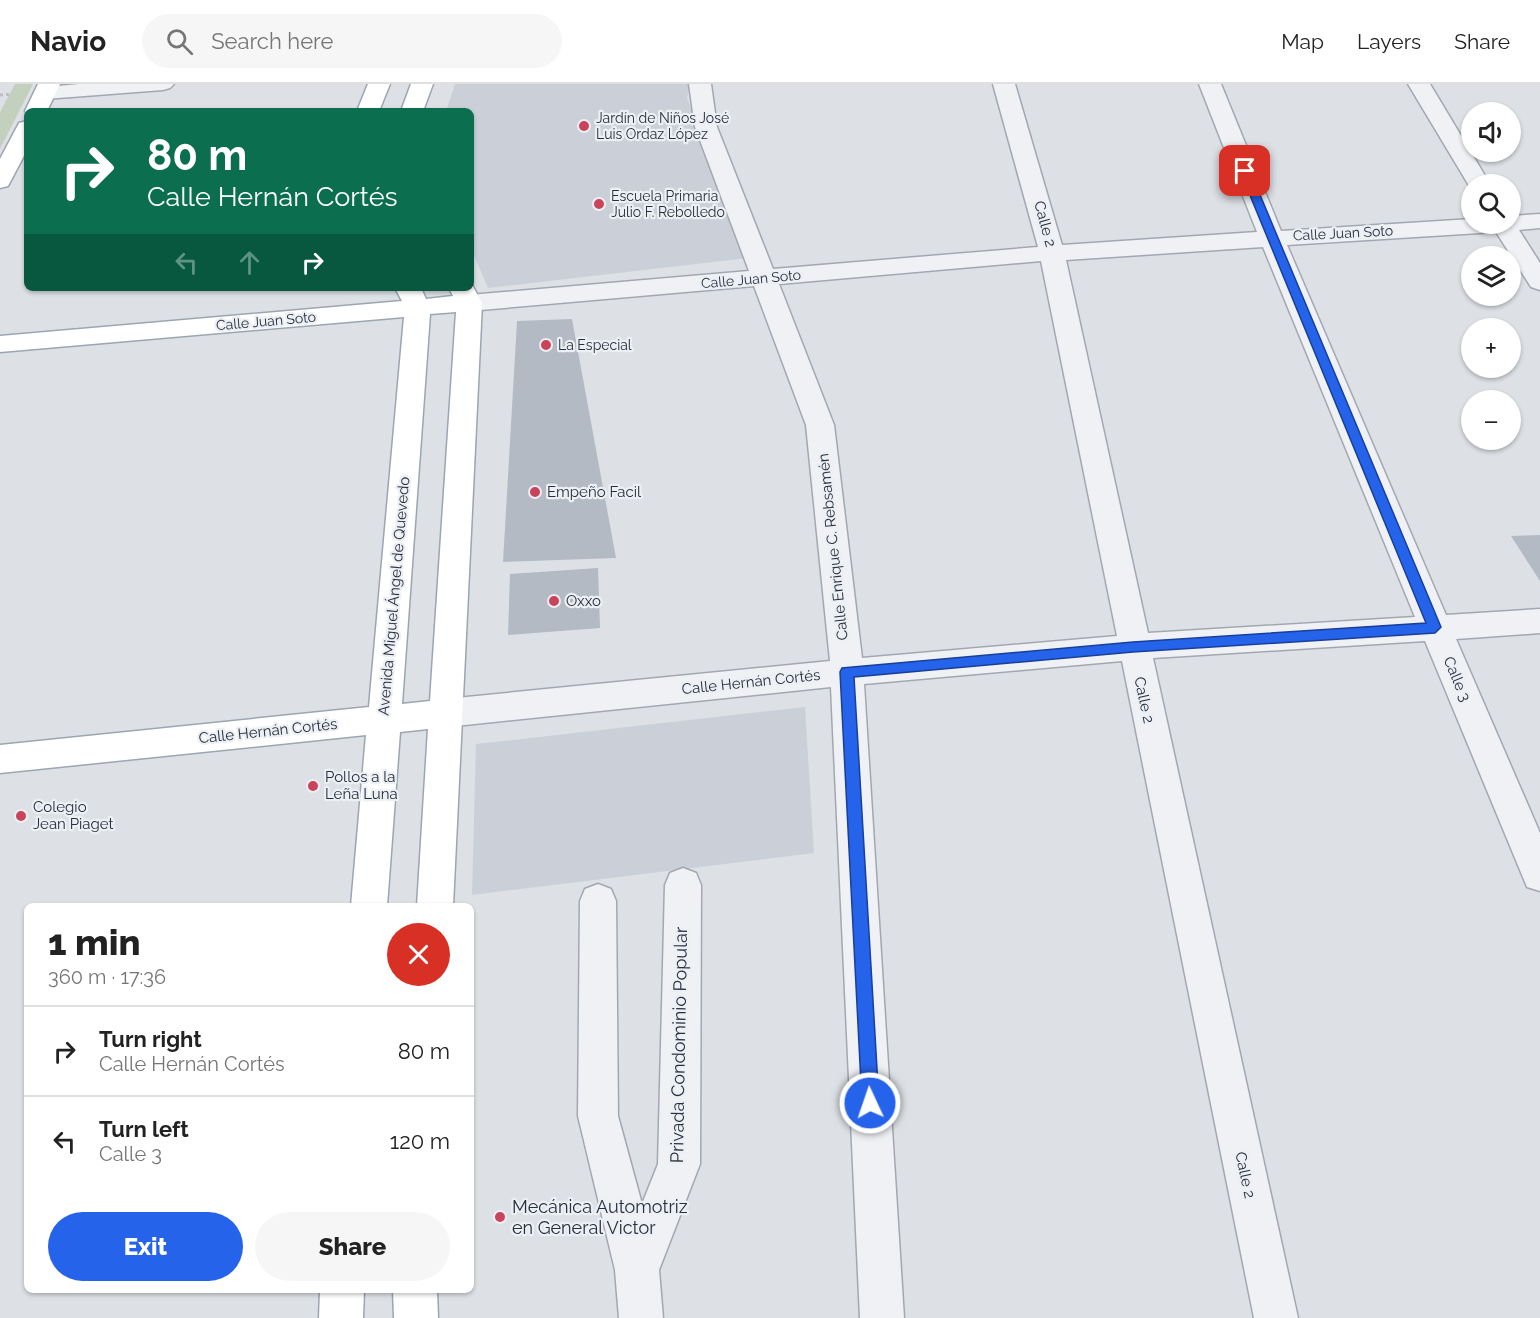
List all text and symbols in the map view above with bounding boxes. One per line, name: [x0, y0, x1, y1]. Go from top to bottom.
search box: [142, 14, 562, 68]
text: Navio: [30, 25, 106, 58]
icon: search: [163, 25, 196, 58]
text: Search here: [211, 28, 333, 54]
text: Map: [1281, 29, 1324, 54]
text: Layers: [1357, 29, 1421, 54]
text: Share: [1454, 29, 1510, 54]
map controls: [1461, 102, 1521, 450]
button: sound: [1461, 102, 1521, 162]
place label: Jardín de Niños José Luis Ordaz López: [596, 110, 729, 142]
marker: Jardín de Niños José Luis Ordaz López: [577, 119, 591, 133]
text: 80 m: [147, 131, 247, 180]
icon: right: [48, 132, 126, 210]
pin: [1219, 145, 1270, 196]
icon: arrive: [1228, 154, 1261, 187]
button: search: [1461, 174, 1521, 234]
text: Calle Hernán Cortés: [147, 181, 398, 212]
place label: Escuela Primaria Julio F. Rebolledo: [611, 188, 725, 220]
marker: Escuela Primaria Julio F. Rebolledo: [592, 197, 606, 211]
street label: Calle 2: [1030, 199, 1060, 249]
street label: Calle Juan Soto: [1293, 222, 1393, 244]
icon: left: [170, 246, 203, 279]
icon: ahead: [233, 246, 266, 279]
icon: right: [296, 246, 329, 279]
button: layers: [1461, 246, 1521, 306]
street label: Calle Juan Soto: [700, 267, 802, 291]
street label: Calle Juan Soto: [215, 309, 317, 333]
button: +: [1461, 318, 1521, 378]
place label: La Especial: [558, 337, 632, 353]
marker: La Especial: [539, 338, 553, 352]
button: −: [1461, 390, 1521, 450]
street label: Calle Enrique C. Rebsamén: [814, 453, 852, 641]
street label: Avenida Miguel Ángel de Quevedo: [375, 476, 413, 716]
place label: Empeño Facil: [547, 483, 642, 501]
marker: Empeño Facil: [528, 485, 542, 499]
place label: Oxxo: [566, 592, 601, 610]
marker: Oxxo: [547, 594, 561, 608]
street label: Calle 3: [1439, 654, 1475, 704]
street label: Calle Hernán Cortés: [681, 666, 821, 698]
street label: Calle 2: [1130, 675, 1158, 725]
street label: Calle Hernán Cortés: [198, 715, 338, 747]
place label: Pollos a la Leña Luna: [325, 768, 398, 803]
marker: Pollos a la Leña Luna: [306, 779, 320, 793]
place label: Colegio Jean Piaget: [33, 798, 113, 833]
marker: Colegio Jean Piaget: [14, 809, 28, 823]
text: 1 min: [48, 921, 140, 963]
button: close: [387, 923, 450, 986]
street label: Privada Condominio Popular: [666, 926, 691, 1163]
text: 360 m · 17:36: [48, 965, 166, 989]
text: Turn right: [99, 1026, 202, 1052]
icon: right: [48, 1035, 81, 1068]
text: 80 m: [398, 1038, 450, 1064]
text: Calle Hernán Cortés: [99, 1052, 285, 1076]
position arrow: [838, 1071, 902, 1135]
text: Turn left: [99, 1116, 189, 1142]
icon: left: [48, 1125, 81, 1158]
text: 120 m: [390, 1128, 450, 1154]
text: Calle 3: [99, 1142, 162, 1166]
street label: Calle 2: [1231, 1150, 1259, 1200]
place label: Mecánica Automotriz en General Victor: [512, 1196, 688, 1238]
marker: Mecánica Automotriz en General Victor: [493, 1210, 507, 1224]
button: Exit: [48, 1212, 243, 1281]
button: Share: [255, 1212, 450, 1281]

